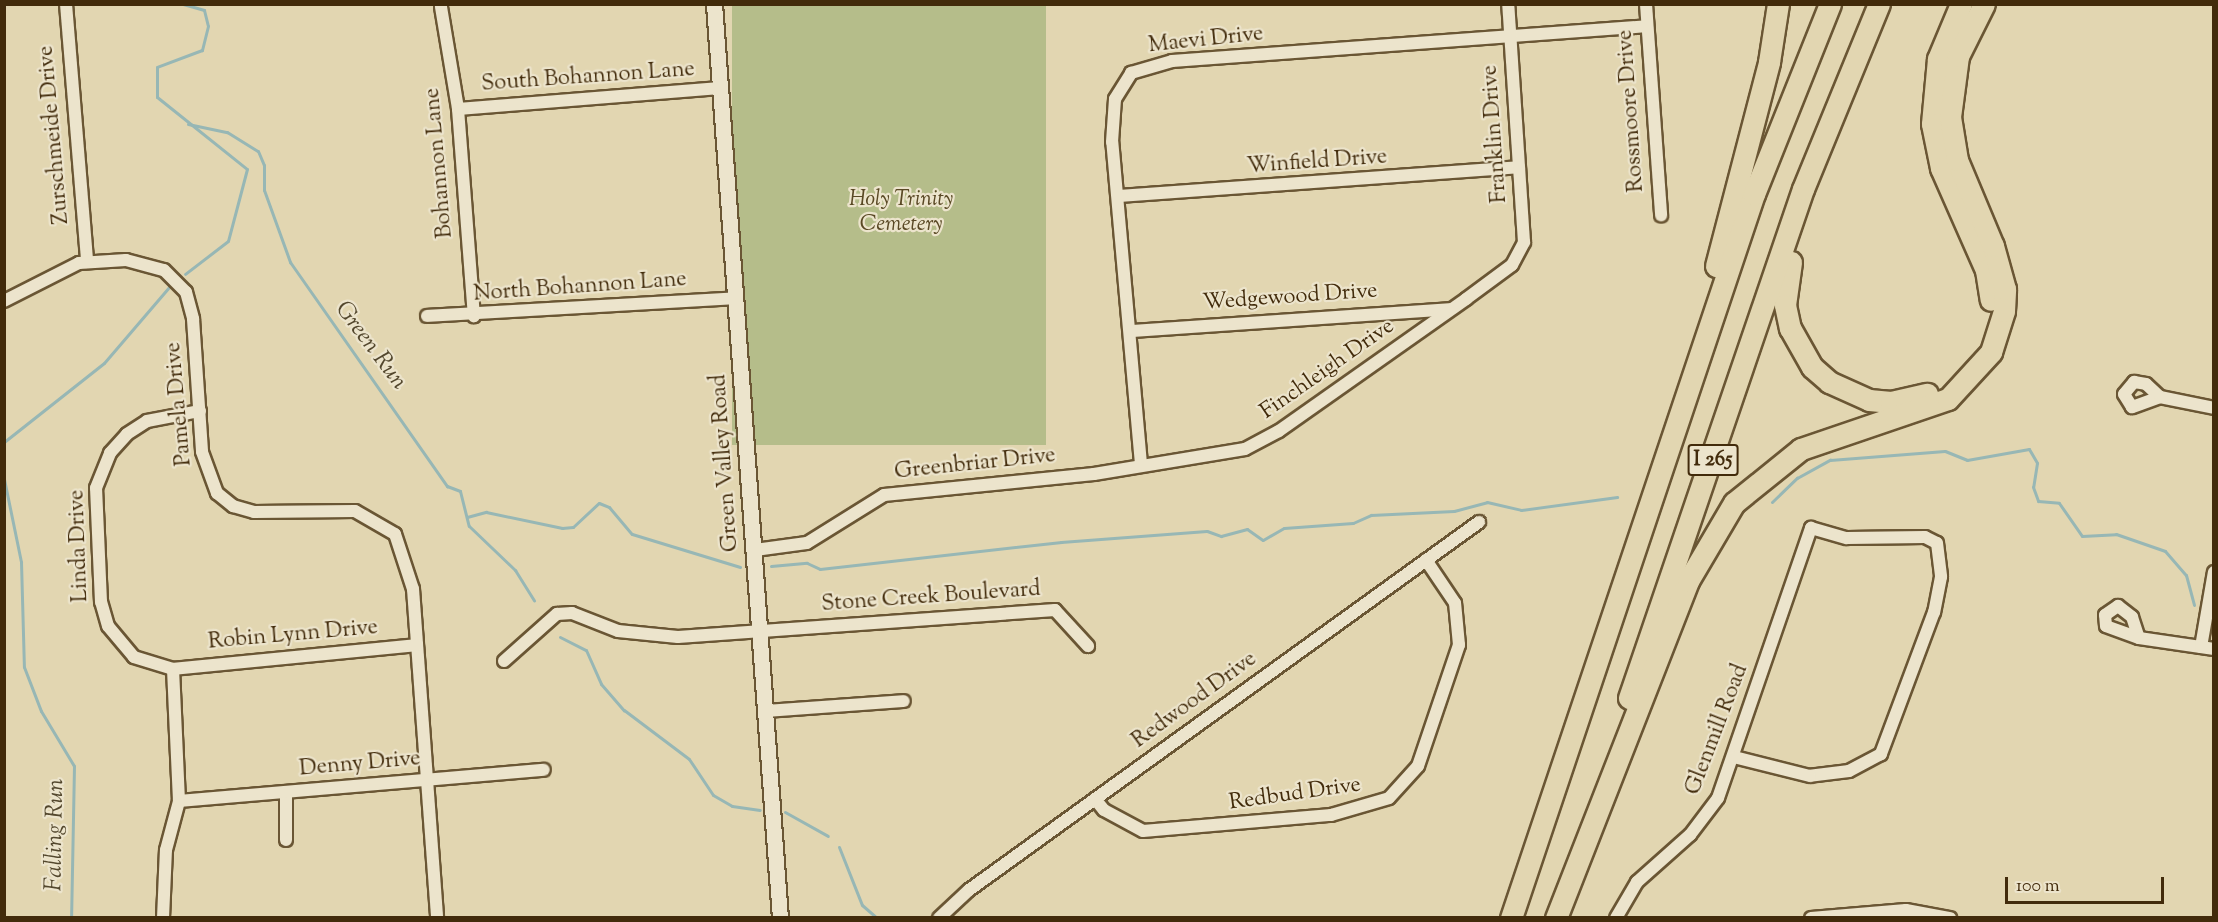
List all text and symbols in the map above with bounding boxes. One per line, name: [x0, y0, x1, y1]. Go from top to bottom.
street label: Maevi Drive: [1147, 22, 1265, 60]
street label: Rossmoore Drive: [1613, 29, 1651, 193]
street label: Zurschmeide Drive: [34, 45, 76, 225]
street label: South Bohannon Lane: [480, 57, 696, 99]
street label: Franklin Drive: [1478, 64, 1514, 204]
street label: Bohannon Lane: [420, 87, 460, 239]
street label: Winfield Drive: [1246, 145, 1388, 181]
park label: Holy Trinity Cemetery: [849, 187, 953, 238]
street label: North Bohannon Lane: [473, 267, 687, 309]
street label: Wedgewood Drive: [1202, 279, 1378, 317]
water label: Green Run: [328, 296, 412, 396]
street label: Finchleigh Drive: [1256, 314, 1400, 426]
street label: Pamela Drive: [161, 341, 199, 467]
street label: Green Valley Road: [707, 373, 745, 553]
road number: I 265: [1688, 442, 1738, 478]
street label: Greenbriar Drive: [893, 443, 1057, 487]
street label: Linda Drive: [65, 489, 95, 603]
street label: Stone Creek Boulevard: [821, 577, 1041, 619]
street label: Robin Lynn Drive: [207, 615, 379, 657]
street label: Redwood Drive: [1128, 647, 1262, 755]
street label: Glenmill Road: [1681, 661, 1755, 799]
street label: Denny Drive: [298, 747, 422, 783]
street label: Redbud Drive: [1227, 773, 1363, 817]
water label: Falling Run: [41, 778, 71, 892]
scale bar: [2008, 865, 2167, 903]
text: 100 m: [2016, 874, 2060, 900]

